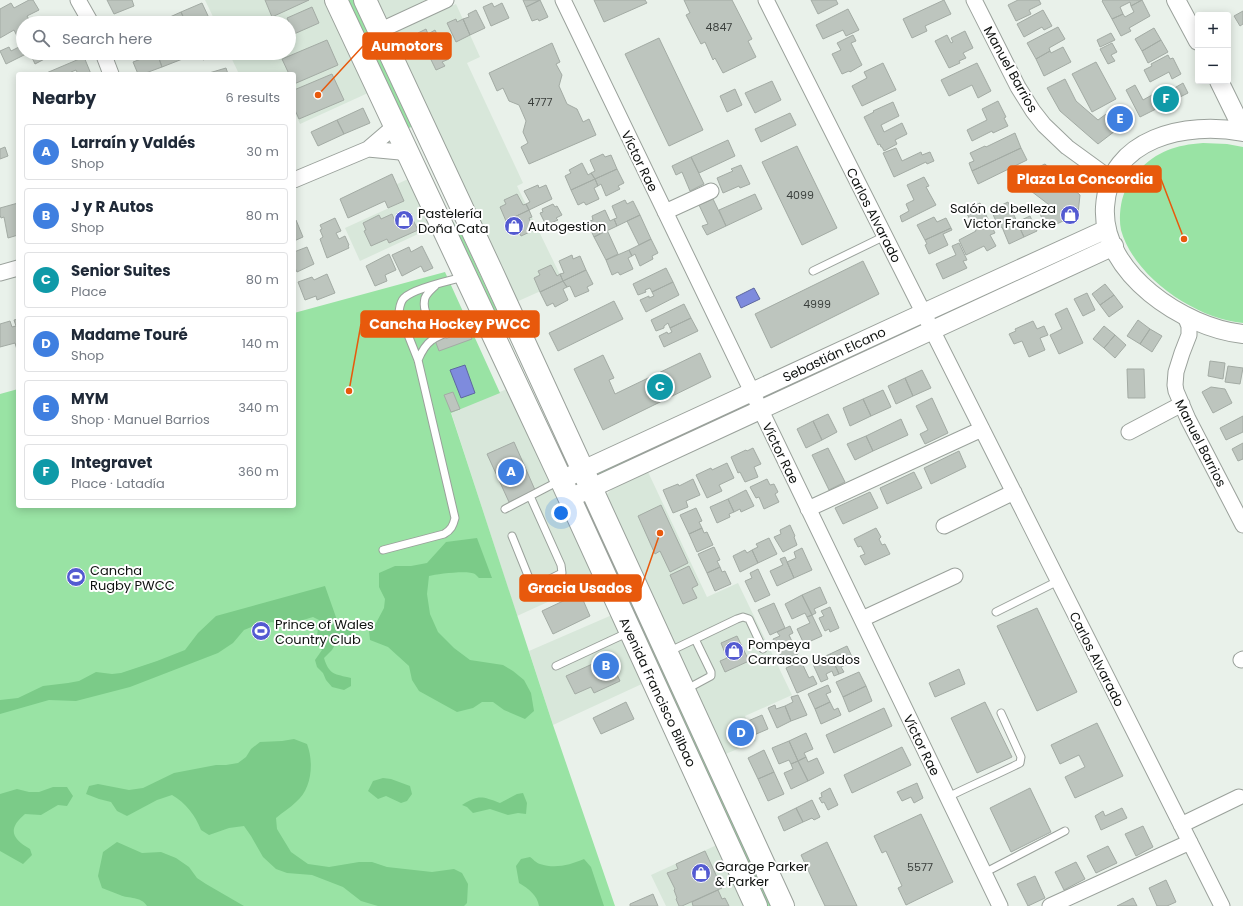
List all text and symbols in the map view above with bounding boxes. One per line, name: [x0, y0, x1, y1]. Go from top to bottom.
map controls: [1195, 12, 1231, 84]
button: +: [1195, 12, 1231, 48]
search box: [16, 16, 296, 60]
house number: 4847: [706, 19, 732, 35]
street label: Manuel Barrios: [979, 23, 1042, 116]
icon: search: [30, 27, 52, 49]
text: Search here: [62, 28, 152, 49]
callout: Aumotors: [363, 33, 451, 59]
text: Aumotors: [371, 36, 443, 56]
button: −: [1195, 48, 1231, 84]
pin: F: [1153, 84, 1179, 114]
text: Nearby: [32, 86, 96, 110]
text: 6 results: [226, 88, 280, 107]
house number: 4777: [528, 94, 552, 110]
pin: E: [1107, 104, 1133, 134]
street label: Víctor Rae: [617, 127, 663, 195]
text: Larraín y Valdés: [71, 132, 196, 153]
text: A: [41, 142, 51, 161]
text: 30 m: [246, 142, 279, 161]
text: Shop: [71, 154, 104, 173]
street label: Carlos Alvarado: [841, 164, 906, 266]
callout: Plaza La Concordia: [1008, 166, 1161, 192]
text: Plaza La Concordia: [1017, 169, 1153, 189]
house number: 4099: [786, 187, 814, 203]
text: J y R Autos: [71, 196, 154, 217]
place label: Salón de belleza Victor Francke: [950, 199, 1056, 233]
place label: Pastelería Doña Cata: [418, 204, 488, 238]
shop icon: Salón de belleza Victor Francke: [1059, 204, 1081, 226]
text: B: [42, 206, 50, 225]
text: 80 m: [246, 206, 279, 225]
shop icon: Pastelería Doña Cata: [393, 209, 415, 231]
shop icon: Autogestion: [503, 215, 525, 237]
place label: Autogestion: [528, 217, 606, 236]
text: Shop: [71, 218, 104, 237]
text: Senior Suites: [71, 260, 171, 281]
text: C: [41, 270, 51, 289]
text: 80 m: [246, 270, 279, 289]
text: Place: [71, 282, 106, 301]
house number: 4999: [803, 296, 831, 312]
callout: Cancha Hockey PWCC: [361, 311, 539, 337]
text: Cancha Hockey PWCC: [369, 314, 531, 334]
street label: Sebastián Elcano: [780, 322, 889, 387]
text: Madame Touré: [71, 324, 188, 345]
text: D: [41, 334, 51, 353]
text: 140 m: [242, 334, 279, 353]
text: Shop: [71, 346, 104, 365]
pin: C: [647, 372, 673, 402]
text: MYM: [71, 388, 109, 409]
street label: Manuel Barrios: [1170, 396, 1231, 491]
text: E: [42, 398, 50, 417]
text: 340 m: [238, 398, 279, 417]
text: Shop · Manuel Barrios: [71, 410, 210, 429]
street label: Víctor Rae: [758, 419, 804, 487]
text: Integravet: [71, 452, 152, 473]
pin: A: [498, 457, 524, 487]
text: F: [42, 462, 50, 481]
text: 360 m: [238, 462, 279, 481]
text: Place · Latadía: [71, 474, 165, 493]
your location: [551, 503, 571, 523]
place label: Cancha Rugby PWCC: [90, 561, 175, 595]
sports icon: Cancha Rugby PWCC: [65, 566, 87, 588]
callout: Gracia Usados: [520, 575, 641, 601]
text: Gracia Usados: [528, 578, 633, 598]
street label: Carlos Alvarado: [1064, 608, 1129, 710]
street label: Avenida Francisco Bilbao: [614, 614, 701, 770]
place label: Prince of Wales Country Club: [275, 615, 374, 649]
sports icon: Prince of Wales Country Club: [250, 620, 272, 642]
place label: Pompeya Carrasco Usados: [748, 635, 860, 669]
shop icon: Pompeya Carrasco Usados: [723, 640, 745, 662]
pin: B: [593, 651, 619, 681]
street label: Víctor Rae: [899, 711, 945, 779]
pin: D: [728, 718, 754, 748]
place label: Garage Parker & Parker: [715, 857, 809, 891]
house number: 5577: [907, 859, 933, 875]
shop icon: Garage Parker & Parker: [690, 862, 712, 884]

